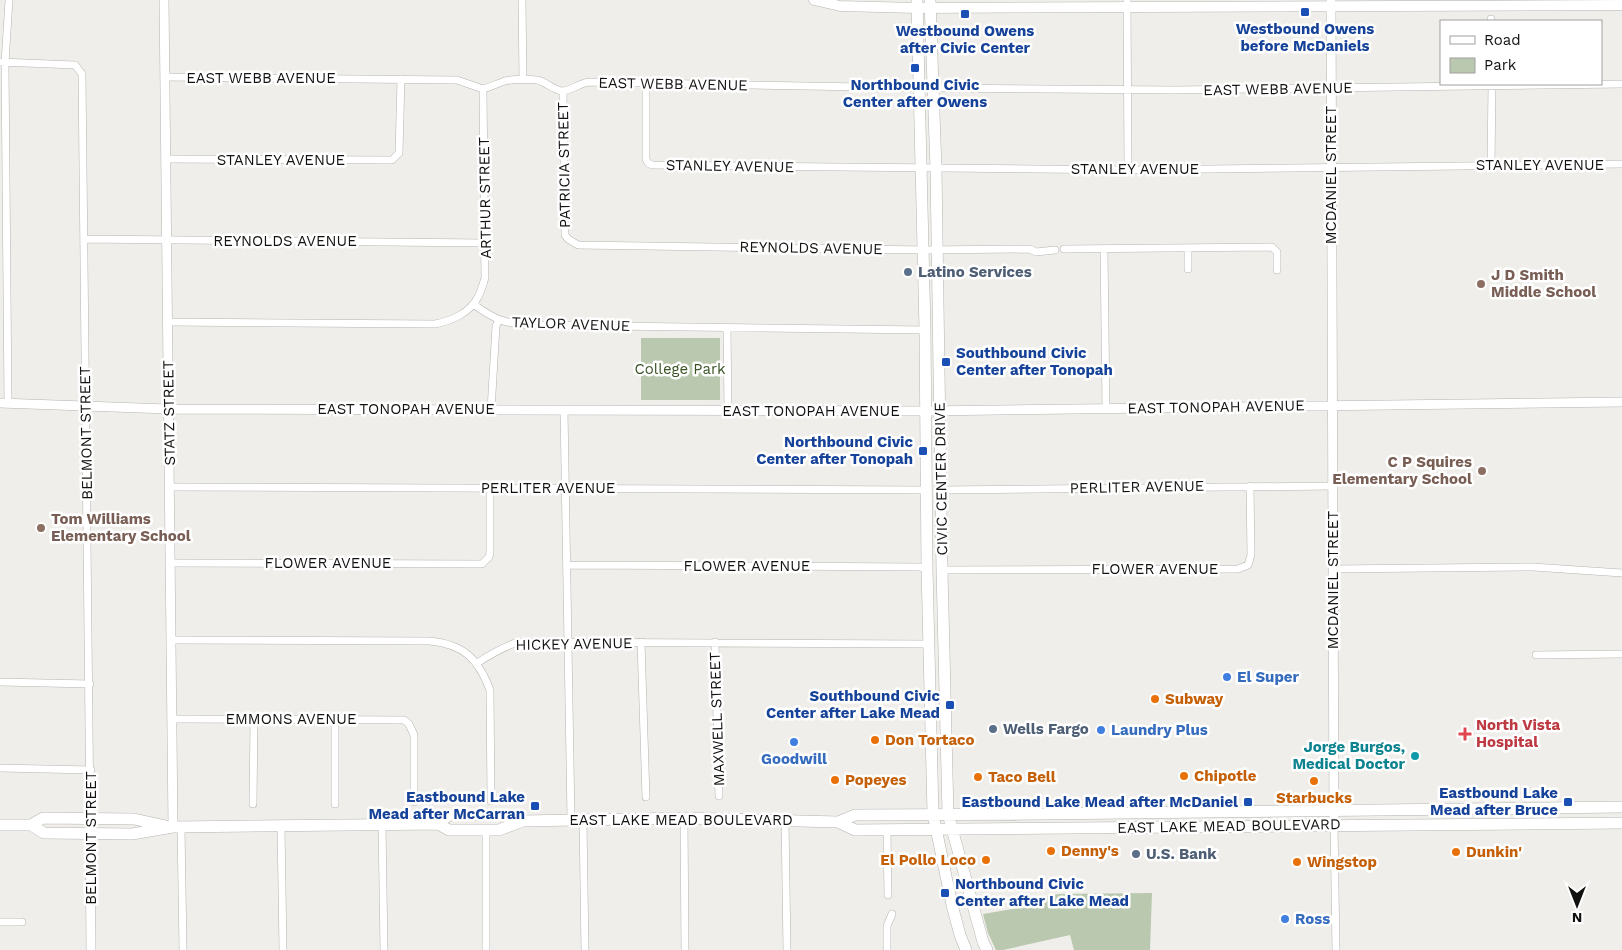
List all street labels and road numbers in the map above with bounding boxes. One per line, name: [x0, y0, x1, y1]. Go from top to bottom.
street label: EAST WEBB AVENUE: [186, 69, 336, 87]
street label: EAST WEBB AVENUE: [598, 74, 748, 94]
street label: EAST WEBB AVENUE: [1203, 79, 1353, 99]
street label: PATRICIA STREET: [554, 102, 574, 228]
street label: MCDANIEL STREET: [1322, 106, 1340, 244]
street label: ARTHUR STREET: [475, 137, 495, 259]
street label: STANLEY AVENUE: [217, 151, 345, 169]
street label: STANLEY AVENUE: [666, 156, 794, 176]
street label: STANLEY AVENUE: [1476, 156, 1604, 174]
street label: STANLEY AVENUE: [1071, 160, 1199, 178]
street label: REYNOLDS AVENUE: [213, 232, 357, 250]
street label: REYNOLDS AVENUE: [739, 238, 883, 258]
street label: TAYLOR AVENUE: [511, 313, 631, 335]
street label: STATZ STREET: [159, 360, 179, 466]
street label: BELMONT STREET: [76, 366, 96, 500]
street label: EAST TONOPAH AVENUE: [1127, 396, 1305, 418]
street label: EAST TONOPAH AVENUE: [317, 400, 495, 418]
street label: EAST TONOPAH AVENUE: [722, 402, 900, 420]
street label: CIVIC CENTER DRIVE: [931, 402, 951, 556]
street label: PERLITER AVENUE: [1069, 477, 1205, 497]
street label: PERLITER AVENUE: [481, 479, 615, 497]
street label: MCDANIEL STREET: [1324, 511, 1342, 649]
street label: FLOWER AVENUE: [265, 554, 391, 572]
street label: FLOWER AVENUE: [684, 557, 810, 575]
street label: FLOWER AVENUE: [1092, 560, 1218, 578]
street label: HICKEY AVENUE: [515, 634, 633, 654]
street label: MAXWELL STREET: [706, 651, 728, 787]
street label: EMMONS AVENUE: [225, 710, 357, 728]
street label: BELMONT STREET: [82, 771, 100, 905]
street label: EAST LAKE MEAD BOULEVARD: [569, 811, 793, 829]
street label: EAST LAKE MEAD BOULEVARD: [1117, 815, 1341, 837]

